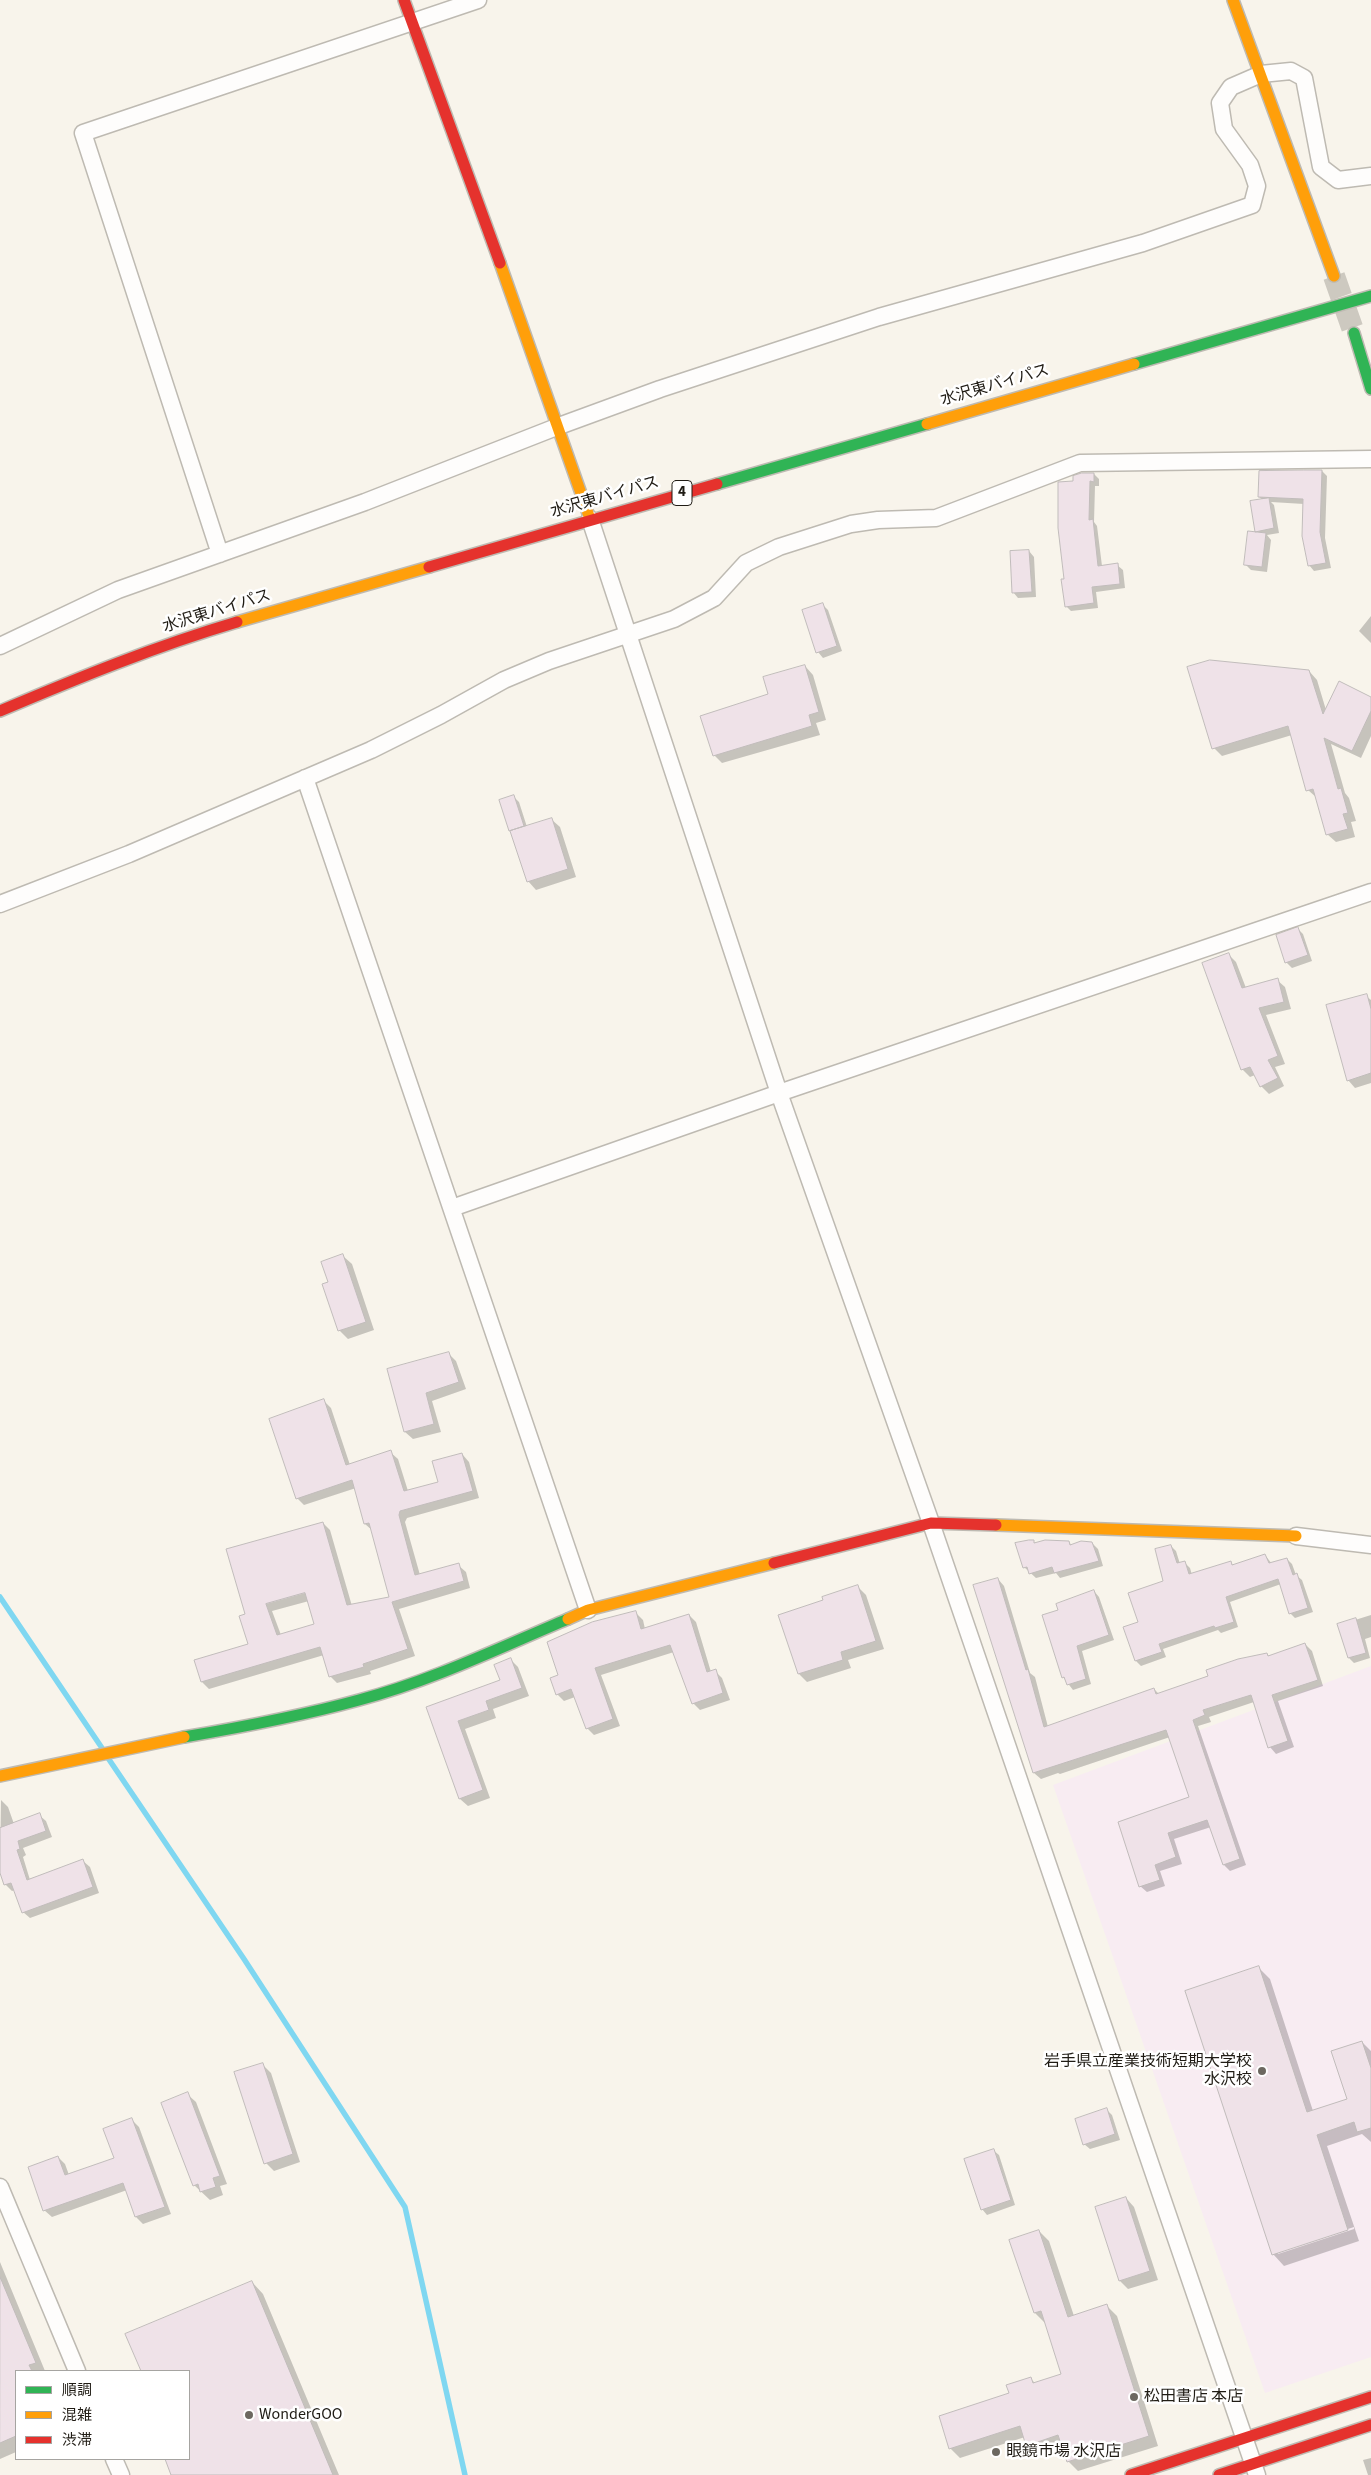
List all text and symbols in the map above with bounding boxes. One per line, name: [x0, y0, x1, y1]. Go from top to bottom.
street label: 水沢東バイパス: [939, 361, 1051, 411]
street label: 水沢東バイパス: [549, 473, 661, 523]
road number: 4: [672, 480, 692, 506]
street label: 水沢東バイパス: [161, 586, 273, 638]
place label: 岩手県立産業技術短期大学校 水沢校: [1044, 2052, 1252, 2090]
marker: 岩手県立産業技術短期大学校 水沢校: [1256, 2065, 1268, 2077]
legend: [15, 2370, 190, 2460]
text: 順調: [62, 2380, 92, 2401]
place label: 松田書店 本店: [1144, 2387, 1243, 2407]
marker: 松田書店 本店: [1128, 2391, 1140, 2403]
text: 混雑: [62, 2405, 92, 2426]
place label: WonderGOO: [259, 2405, 342, 2425]
marker: WonderGOO: [243, 2409, 255, 2421]
text: 渋滞: [62, 2430, 92, 2451]
place label: 眼鏡市場 水沢店: [1006, 2442, 1121, 2462]
marker: 眼鏡市場 水沢店: [990, 2446, 1002, 2458]

